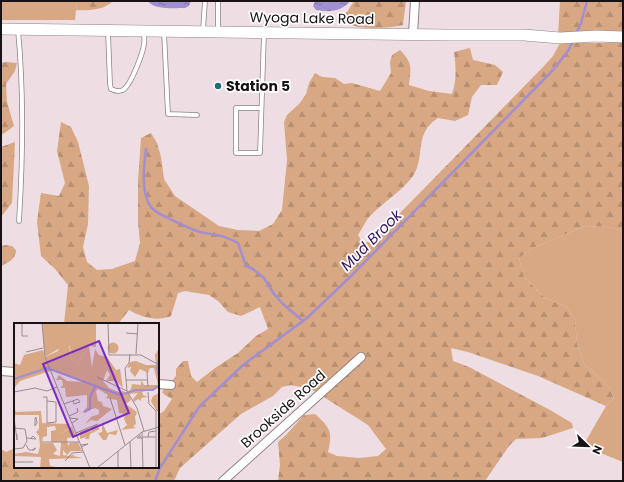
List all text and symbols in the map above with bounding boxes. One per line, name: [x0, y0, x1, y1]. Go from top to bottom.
street label: Wyoga Lake Road: [249, 7, 375, 29]
place label: Station 5: [226, 76, 290, 96]
marker: Station 5: [213, 81, 223, 91]
water label: Mud Brook: [336, 204, 407, 275]
inset map: [14, 323, 159, 468]
street label: Brookside Road: [236, 365, 330, 453]
north arrow: [568, 426, 608, 466]
text: N: [588, 443, 606, 457]

